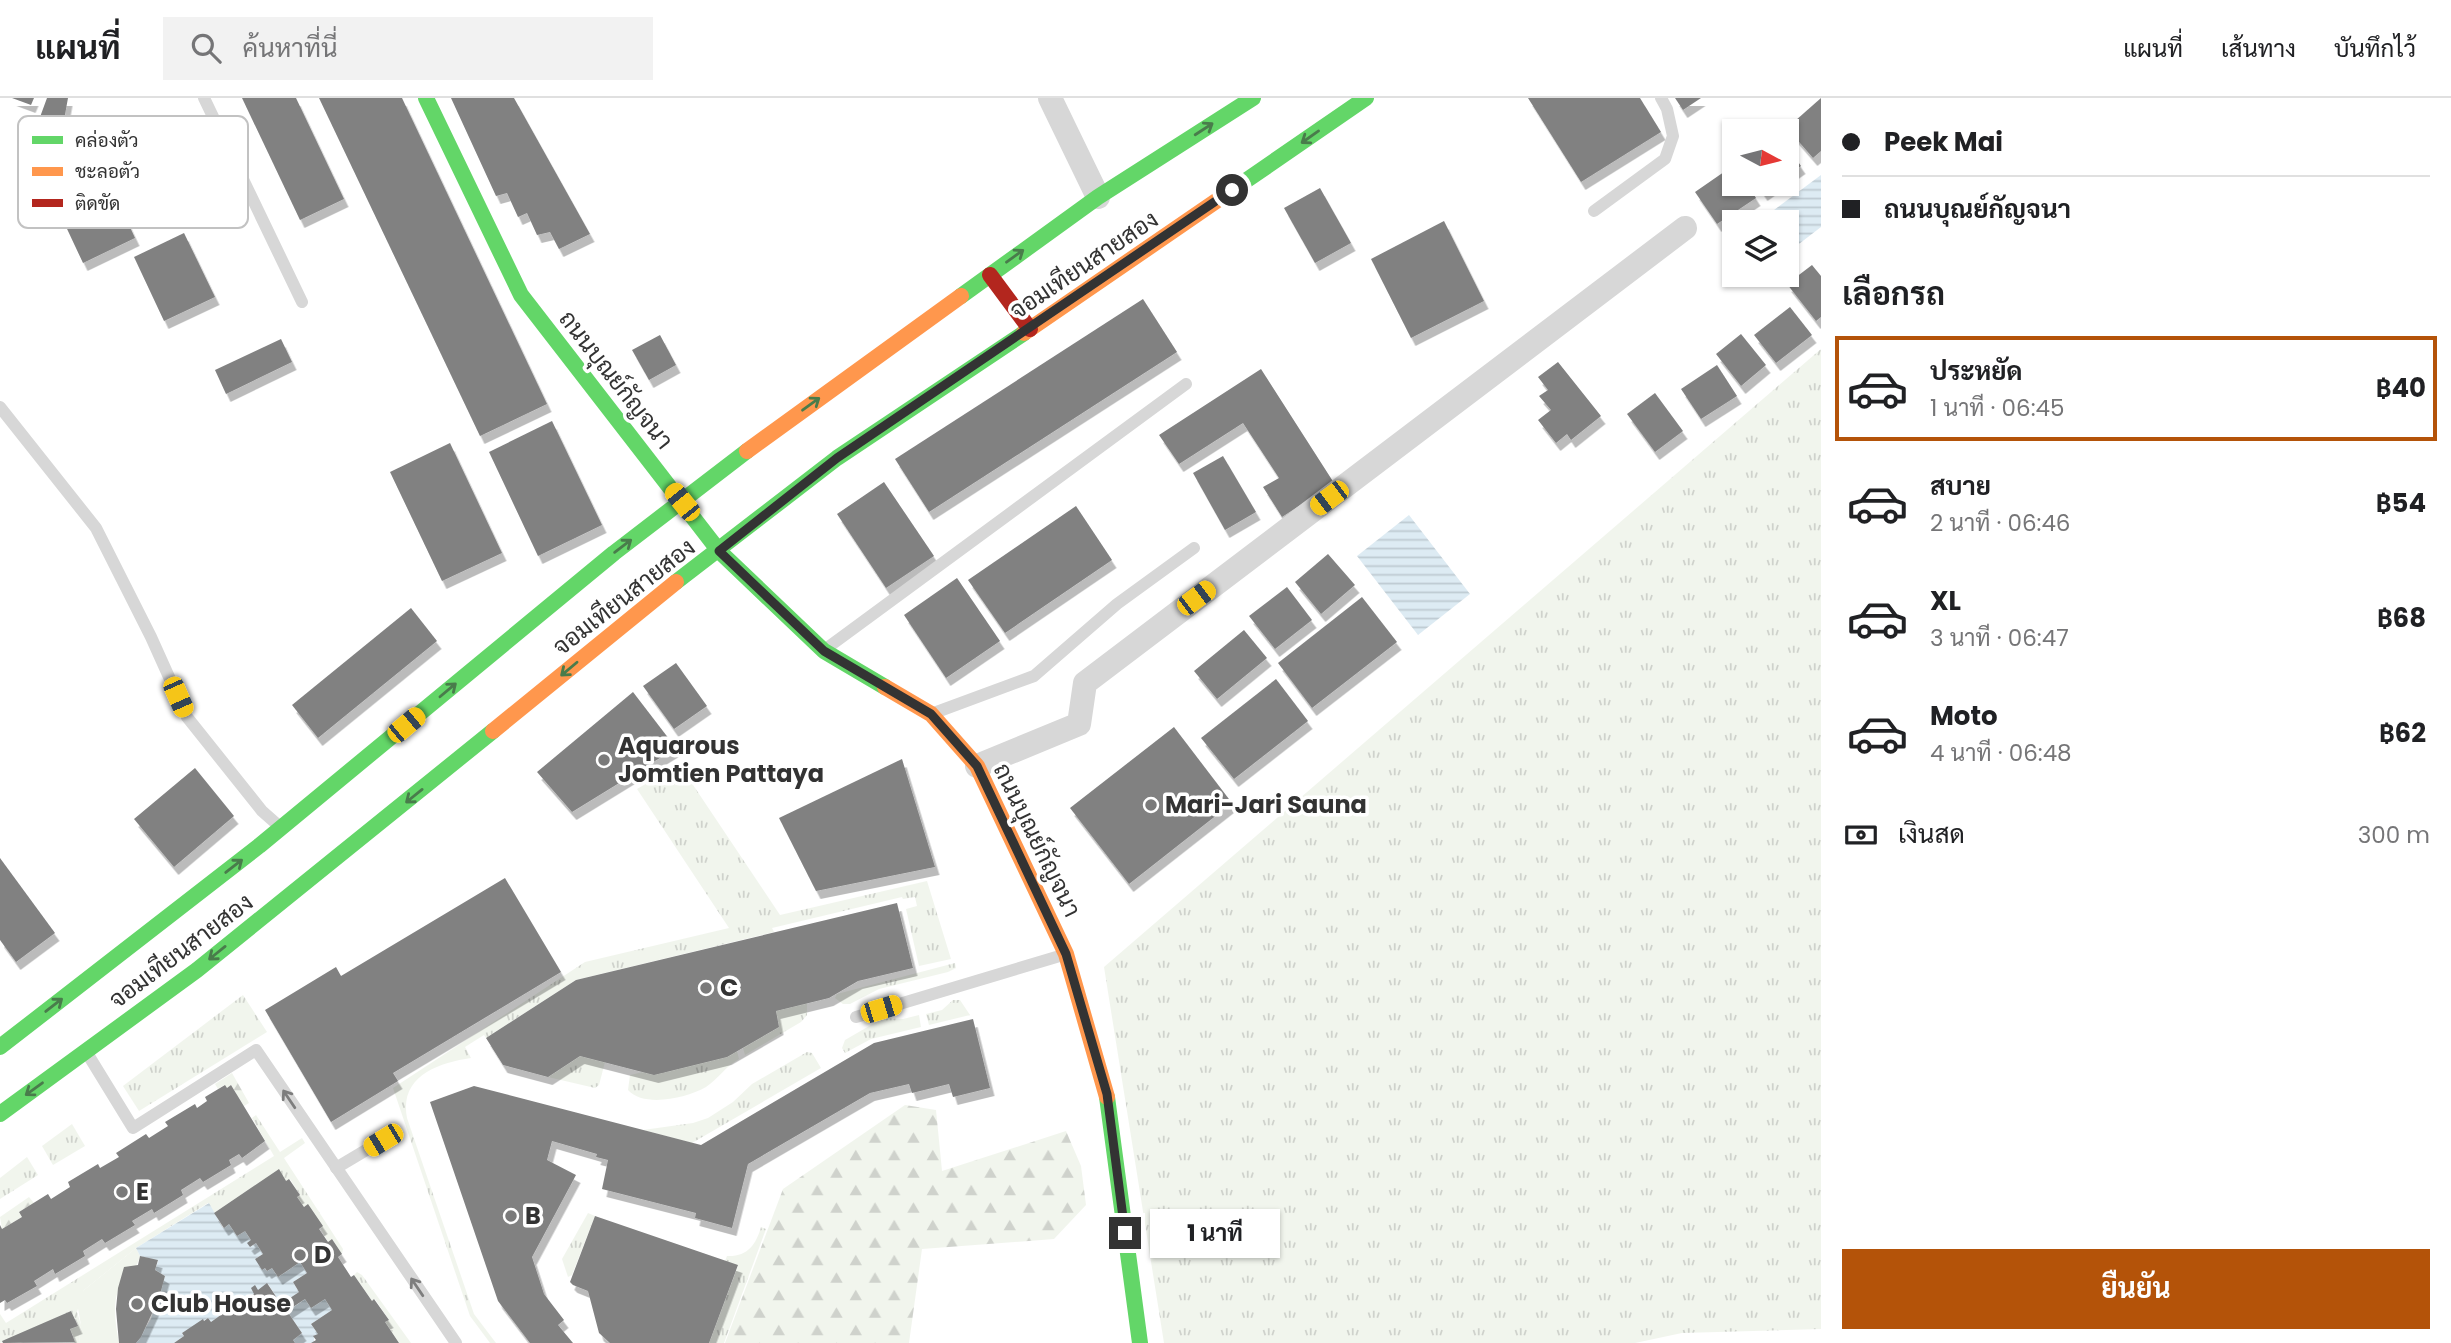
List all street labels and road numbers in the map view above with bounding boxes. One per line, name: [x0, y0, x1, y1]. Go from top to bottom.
street label: จอมเทียนสายสอง: [1003, 203, 1164, 327]
street label: ถนนบุณย์กัญจนา: [552, 303, 681, 456]
street label: จอมเทียนสายสอง: [546, 530, 702, 663]
street label: ถนนบุณย์กัญจนา: [986, 757, 1089, 922]
street label: จอมเทียนสายสอง: [102, 885, 260, 1016]

